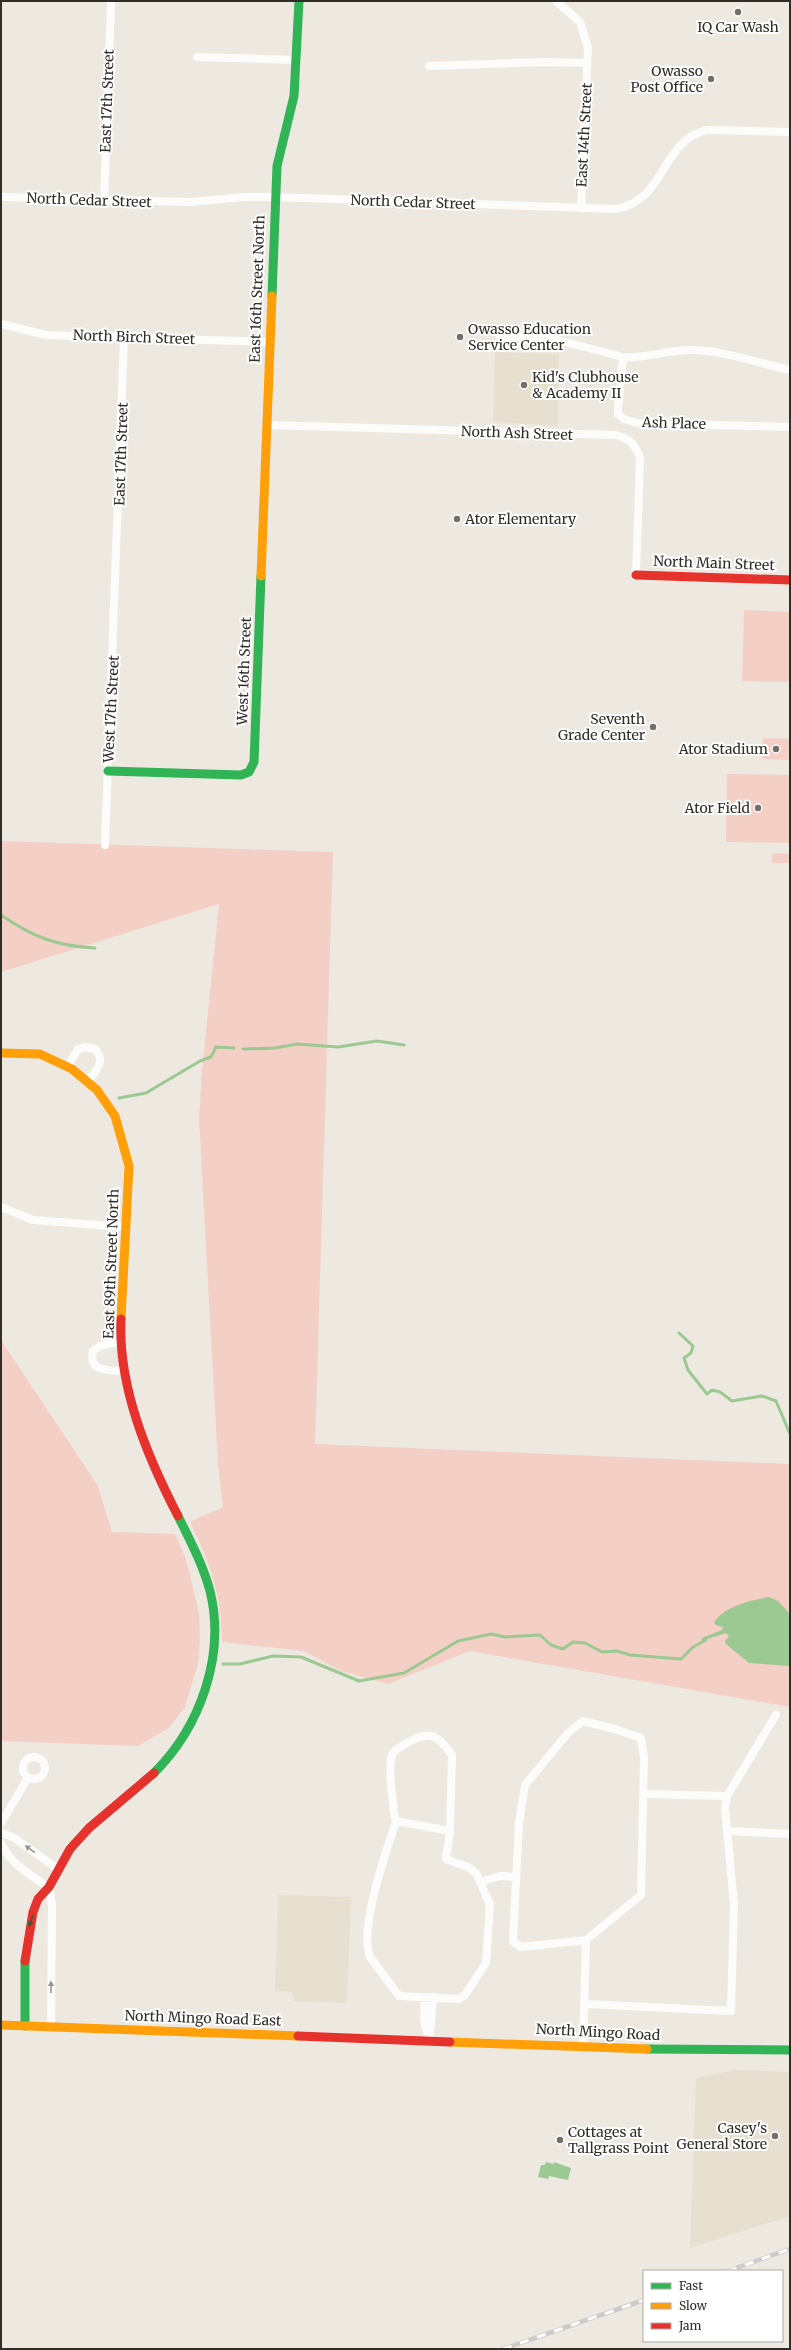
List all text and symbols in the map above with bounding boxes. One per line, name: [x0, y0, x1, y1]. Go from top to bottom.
marker: IQ Car Wash: [733, 7, 743, 17]
place label: IQ Car Wash: [697, 18, 779, 36]
street label: East 17th Street: [96, 48, 118, 153]
place label: Owasso Post Office: [631, 62, 703, 96]
marker: Owasso Post Office: [706, 74, 716, 84]
street label: East 14th Street: [572, 82, 596, 188]
street label: North Cedar Street: [26, 189, 152, 211]
street label: North Cedar Street: [350, 191, 476, 213]
street label: East 16th Street North: [245, 215, 269, 363]
place label: Owasso Education Service Center: [468, 320, 591, 354]
street label: North Birch Street: [73, 326, 196, 348]
marker: Owasso Education Service Center: [455, 332, 465, 342]
place label: Kid's Clubhouse & Academy II: [532, 368, 639, 402]
marker: Kid's Clubhouse & Academy II: [519, 380, 529, 390]
street label: East 17th Street: [110, 401, 132, 506]
street label: Ash Place: [641, 413, 706, 433]
street label: North Ash Street: [461, 422, 574, 444]
place label: Ator Elementary: [464, 510, 577, 528]
marker: Ator Elementary: [452, 514, 462, 524]
street label: North Main Street: [653, 552, 776, 574]
street label: West 16th Street: [233, 616, 255, 727]
street label: West 17th Street: [99, 654, 123, 764]
place label: Seventh Grade Center: [558, 710, 645, 744]
marker: Seventh Grade Center: [648, 722, 658, 732]
place label: Ator Stadium: [678, 740, 768, 758]
marker: Ator Stadium: [771, 744, 781, 754]
place label: Ator Field: [684, 799, 751, 817]
marker: Ator Field: [753, 803, 763, 813]
street label: East 89th Street North: [99, 1189, 123, 1339]
one-way arrow: [25, 1845, 36, 1853]
one-way arrow: [28, 1915, 34, 1927]
one-way arrow: [48, 1980, 54, 1993]
street label: North Mingo Road East: [124, 2006, 282, 2030]
street label: North Mingo Road: [535, 2020, 661, 2044]
place label: Casey's General Store: [676, 2119, 767, 2153]
place label: Cottages at Tallgrass Point: [568, 2123, 669, 2157]
marker: Casey's General Store: [770, 2131, 780, 2141]
marker: Cottages at Tallgrass Point: [555, 2135, 565, 2145]
legend: [643, 2270, 783, 2342]
text: Fast: [679, 2278, 703, 2293]
text: Slow: [679, 2298, 708, 2313]
text: Jam: [678, 2318, 702, 2333]

